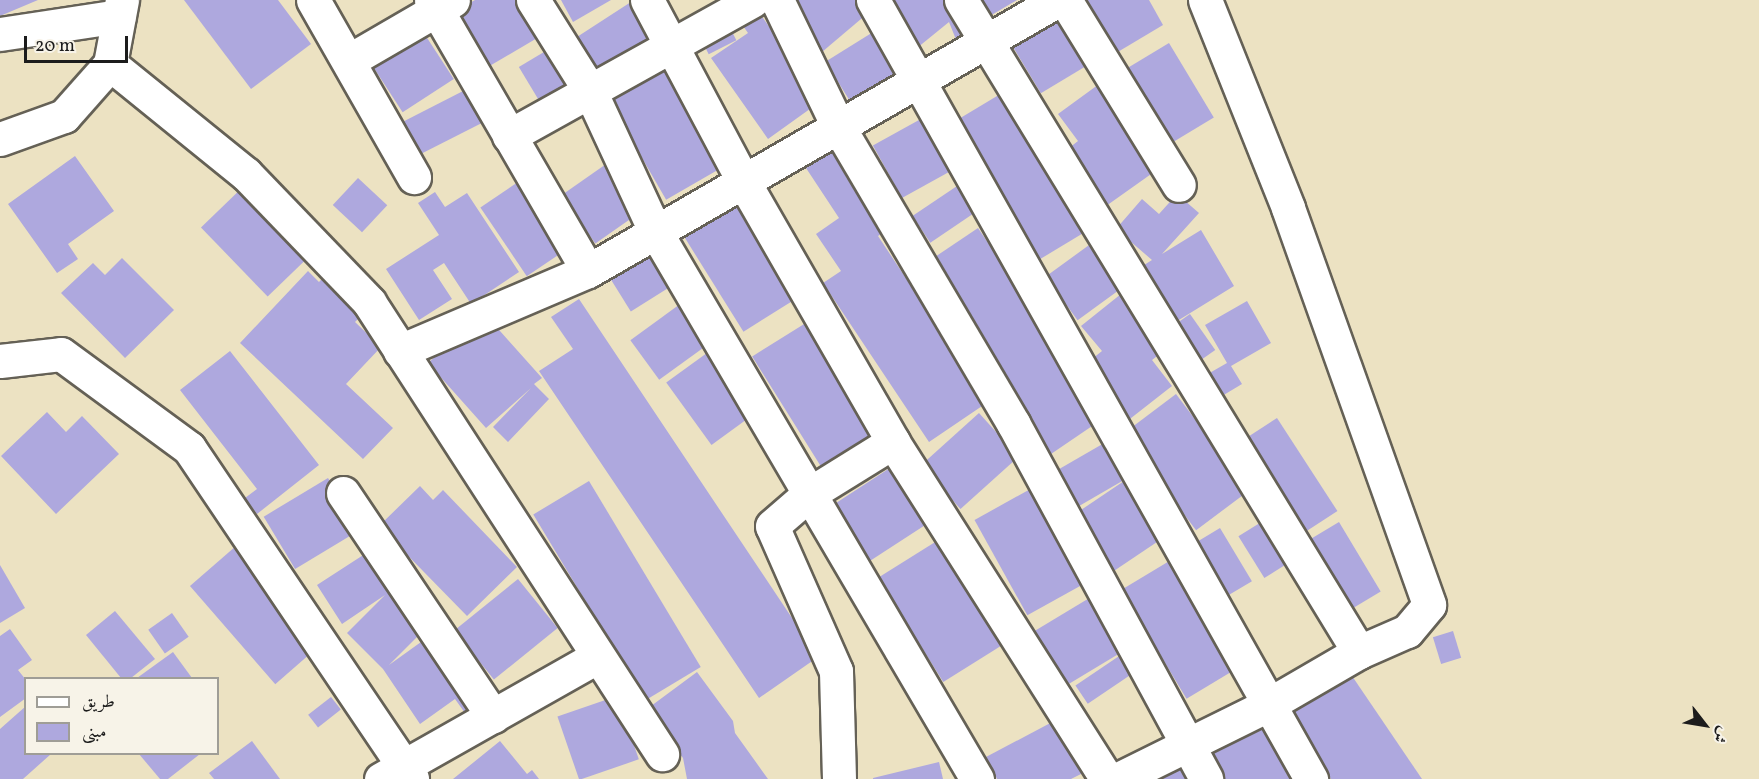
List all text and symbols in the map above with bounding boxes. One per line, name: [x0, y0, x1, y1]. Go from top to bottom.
scale bar: [27, 24, 130, 62]
text: 20 m: [35, 34, 75, 59]
legend: [24, 677, 219, 755]
text: طريق: [82, 690, 115, 715]
north arrow: [1675, 695, 1735, 755]
text: مبنى: [82, 720, 107, 745]
text: ش: [1707, 722, 1734, 747]

